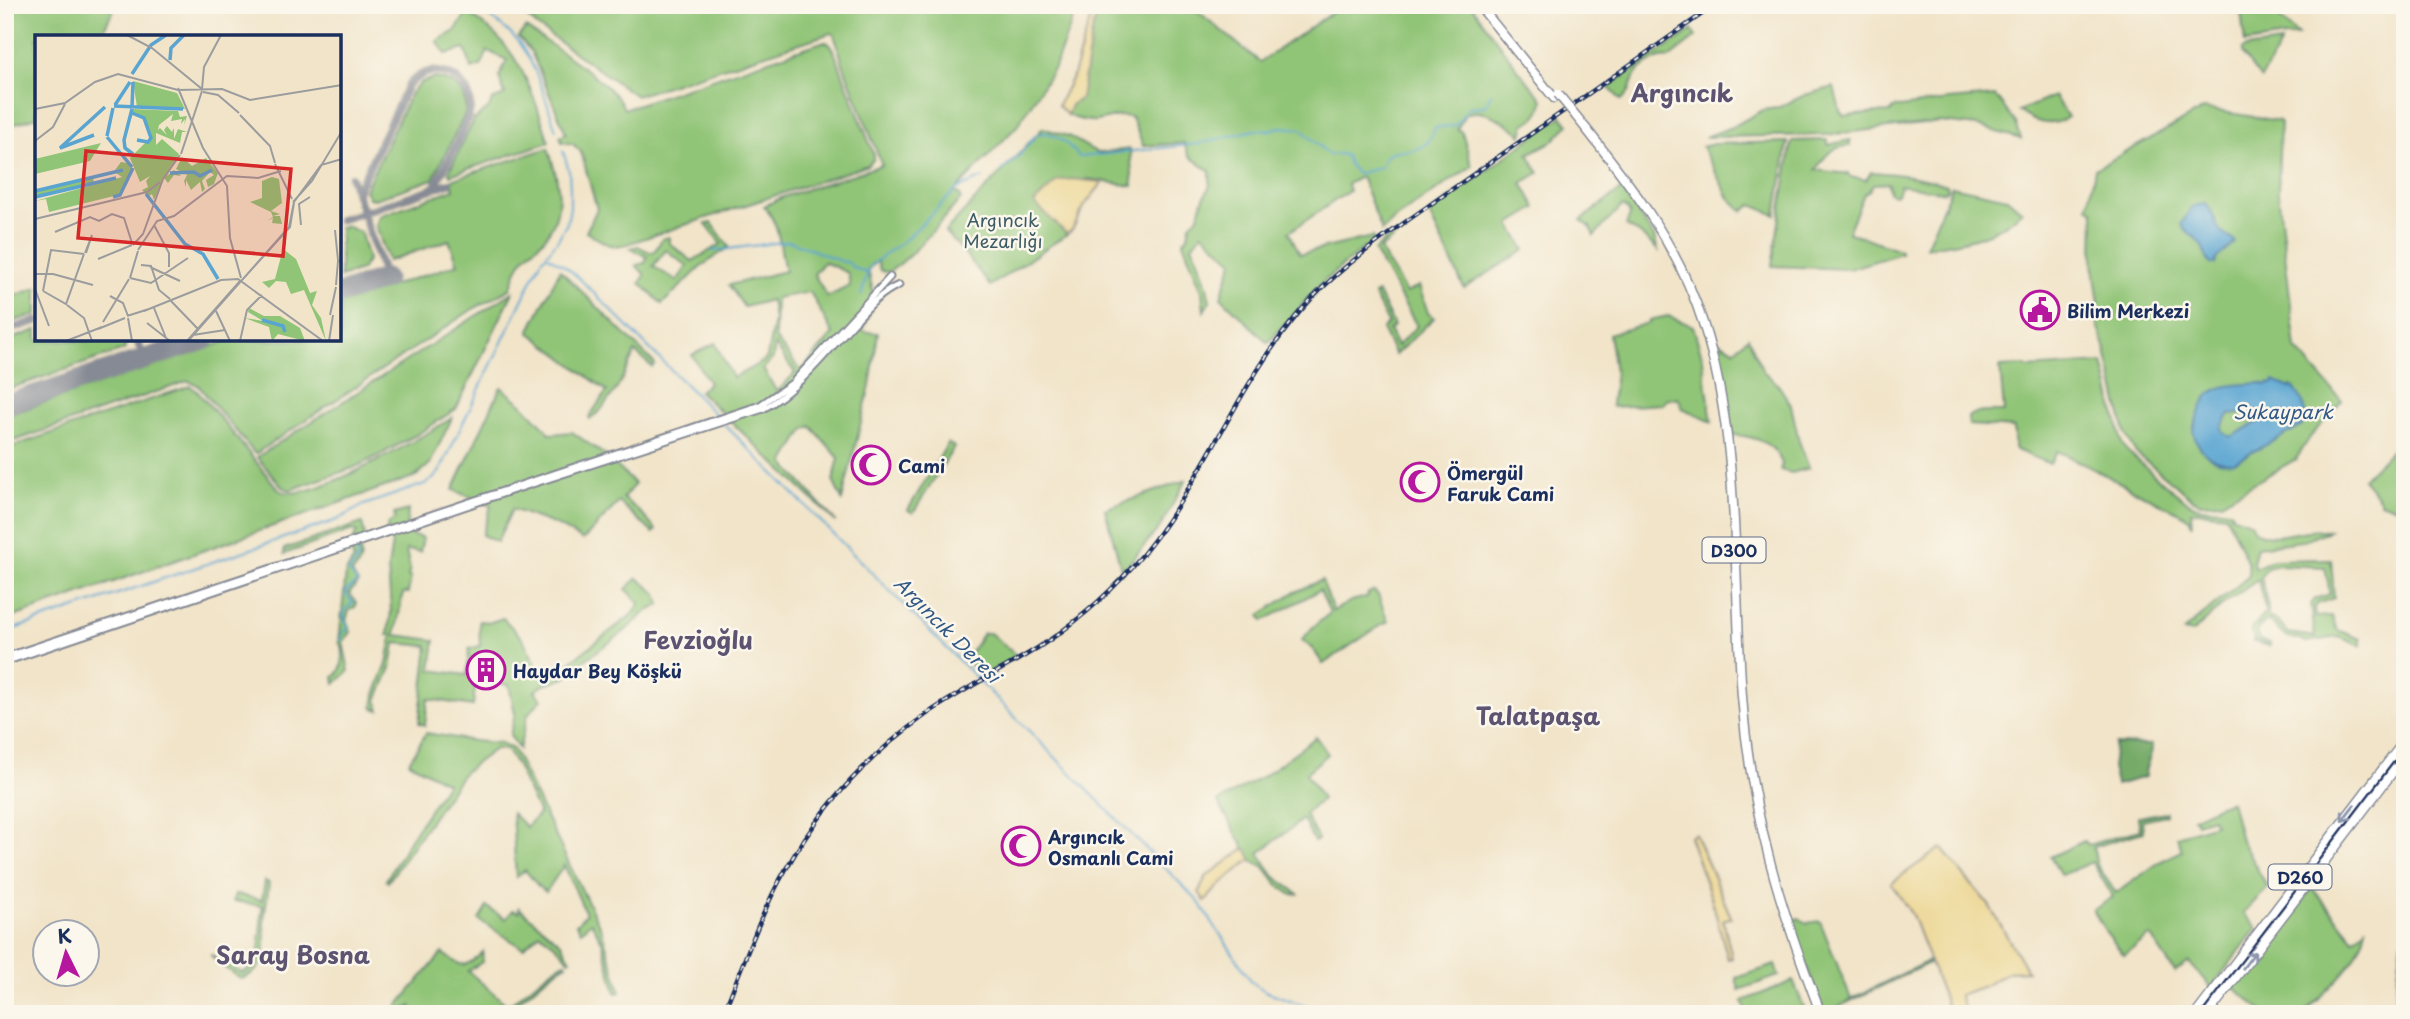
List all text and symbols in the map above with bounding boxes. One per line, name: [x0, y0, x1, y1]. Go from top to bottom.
inset map: [35, 35, 341, 341]
district label: Argıncık: [1630, 74, 1734, 110]
park label: Argıncık Mezarlığı: [963, 206, 1043, 254]
public building icon: Bilim Merkezi: [2019, 289, 2061, 331]
place label: Bilim Merkezi: [2067, 297, 2189, 324]
water label: Sukaypark: [2233, 397, 2334, 425]
mosque icon: Cami: [850, 444, 892, 486]
place label: Cami: [898, 452, 945, 479]
place label: Ömergül Faruk Cami: [1447, 459, 1554, 507]
mosque icon: Ömergül Faruk Cami: [1399, 461, 1441, 503]
road number: D300: [1702, 538, 1766, 562]
water label: Argıncık Deresi: [888, 569, 1009, 690]
district label: Fevzioğlu: [643, 621, 753, 657]
building icon: Haydar Bey Köşkü: [465, 649, 507, 691]
place label: Haydar Bey Köşkü: [513, 657, 682, 684]
district label: Talatpaşa: [1476, 697, 1600, 733]
one-way arrow: [2341, 804, 2356, 822]
place label: Argıncık Osmanlı Cami: [1047, 823, 1173, 871]
mosque icon: Argıncık Osmanlı Cami: [1000, 825, 1042, 867]
road number: D260: [2268, 864, 2332, 890]
north arrow: [32, 918, 102, 988]
text: K: [56, 921, 73, 950]
district label: Saray Bosna: [216, 936, 371, 972]
one-way arrow: [2242, 951, 2257, 969]

